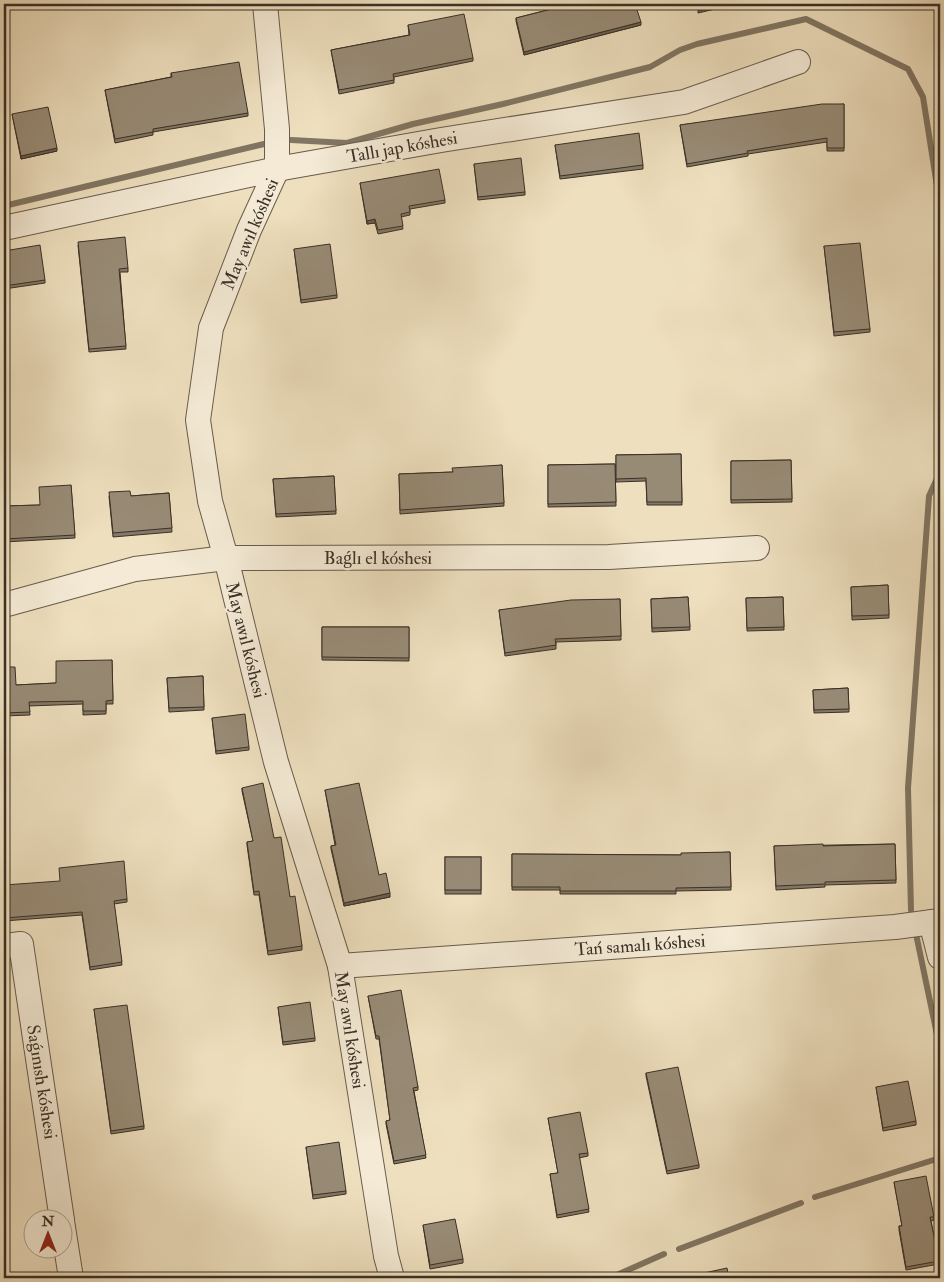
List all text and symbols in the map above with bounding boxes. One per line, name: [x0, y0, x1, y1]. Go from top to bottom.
street label: Tallı jap kóshesi: [345, 126, 459, 169]
street label: May awıl kóshesi: [217, 175, 284, 293]
street label: Baǵlı el kóshesi: [324, 547, 432, 570]
street label: May awıl kóshesi: [220, 580, 271, 701]
street label: Tań samalı kóshesi: [574, 929, 706, 962]
street label: May awıl kóshesi: [329, 970, 370, 1091]
street label: Saǵınısh kóshesi: [21, 1023, 62, 1141]
north arrow: [22, 1210, 72, 1260]
text: N: [41, 1213, 55, 1230]

